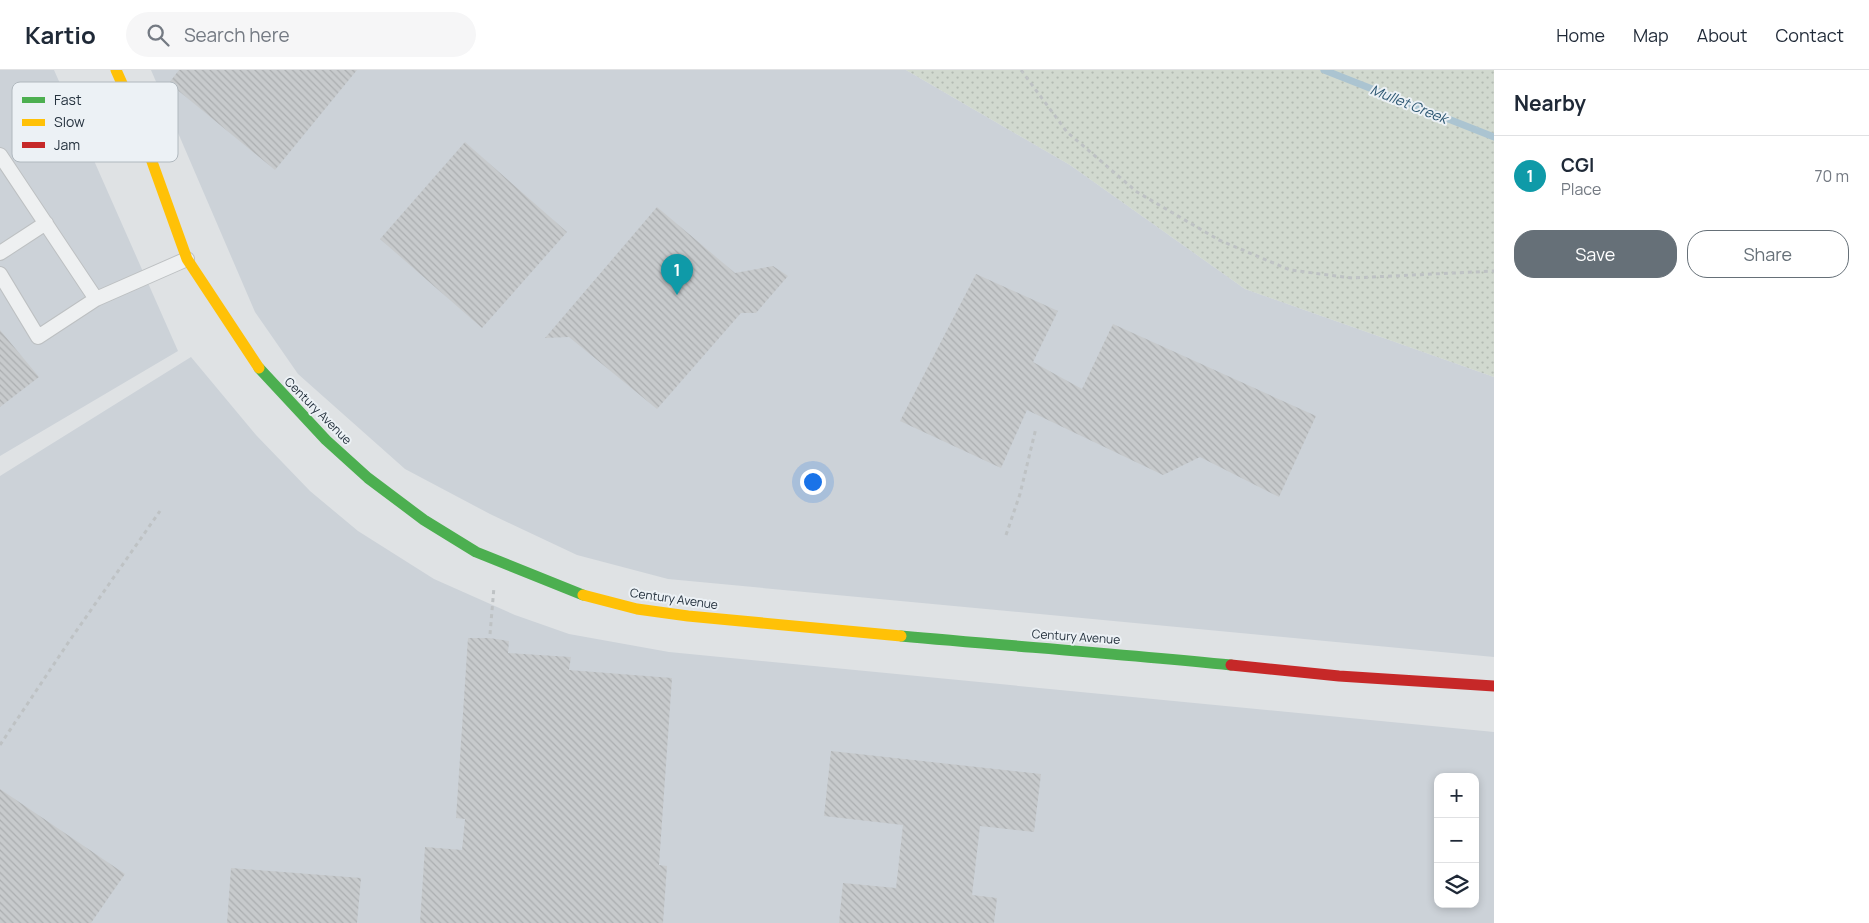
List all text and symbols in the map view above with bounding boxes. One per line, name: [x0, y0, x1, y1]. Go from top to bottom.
search box: [126, 12, 476, 57]
text: Kartio: [25, 18, 96, 51]
icon: search: [144, 21, 172, 49]
text: Search here: [184, 22, 290, 48]
text: Home: [1556, 23, 1605, 47]
text: Map: [1633, 23, 1669, 47]
text: About: [1697, 23, 1747, 47]
text: Contact: [1775, 23, 1844, 47]
water label: Mullet Creek: [1368, 79, 1452, 128]
legend: [12, 82, 178, 162]
text: Nearby: [1514, 89, 1586, 117]
text: Fast: [54, 90, 82, 109]
text: Slow: [54, 112, 85, 131]
text: Jam: [54, 135, 80, 154]
text: CGI: [1561, 152, 1594, 178]
text: 1: [1526, 165, 1534, 187]
text: 70 m: [1814, 165, 1849, 187]
text: Place: [1561, 178, 1601, 200]
button: Save: [1514, 230, 1677, 278]
button: Share: [1687, 230, 1849, 278]
pin: 1: [661, 254, 693, 295]
street label: Century Avenue: [281, 373, 356, 448]
your location: [800, 469, 826, 495]
street label: Century Avenue: [629, 584, 719, 613]
street label: Century Avenue: [1031, 625, 1121, 648]
map controls: [1434, 773, 1479, 908]
button: +: [1434, 773, 1479, 818]
button: −: [1434, 818, 1479, 863]
button: layers: [1434, 863, 1479, 908]

